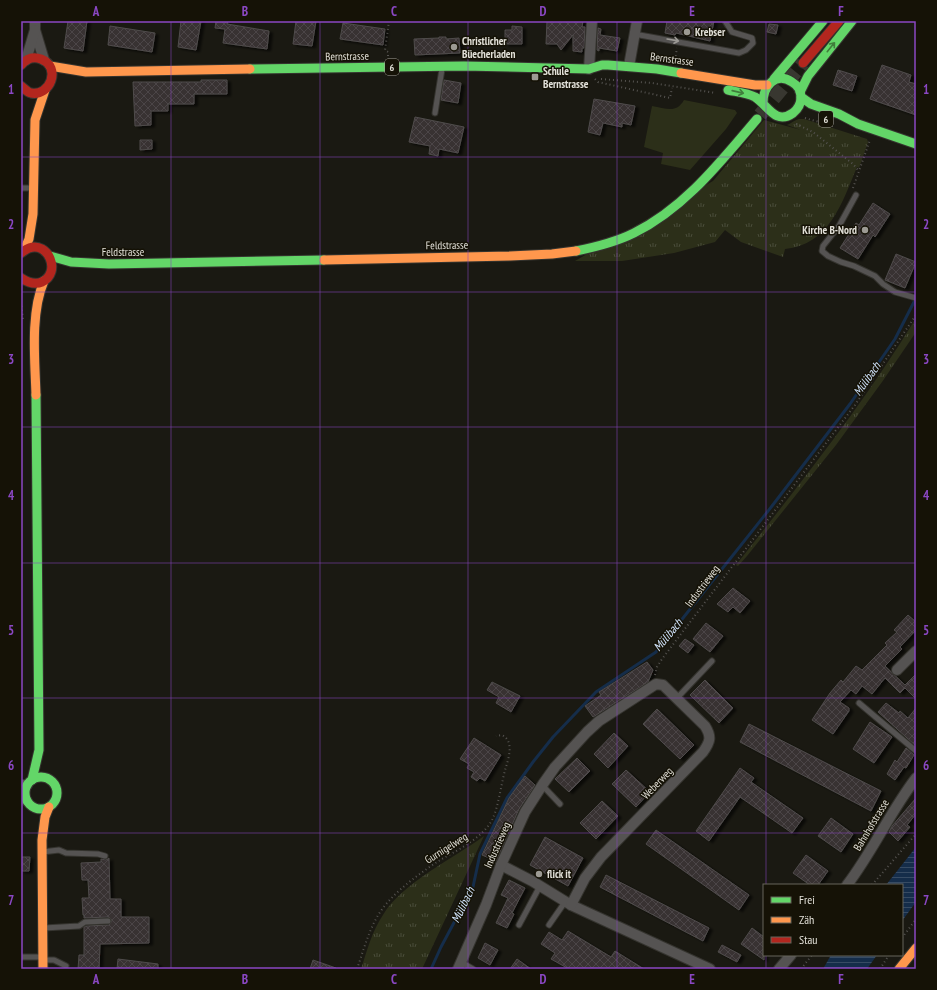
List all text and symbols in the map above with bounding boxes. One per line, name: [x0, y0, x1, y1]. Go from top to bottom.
text: A: [92, 3, 100, 20]
text: B: [242, 3, 248, 20]
text: C: [391, 3, 397, 20]
text: D: [540, 3, 547, 20]
text: E: [689, 3, 695, 20]
text: F: [838, 3, 844, 20]
place label: Krebser: [695, 25, 726, 39]
marker: Krebser: [682, 27, 692, 37]
place label: Christlicher Büecherladen: [462, 34, 516, 61]
one-way arrow: [666, 36, 679, 44]
one-way arrow: [827, 41, 836, 52]
marker: Christlicher Büecherladen: [449, 42, 459, 52]
street label: Bernstrasse: [325, 49, 369, 63]
street label: Bernstrasse: [649, 49, 695, 69]
road number: 6: [385, 59, 399, 75]
place label: Schule Bernstrasse: [543, 64, 589, 91]
marker: Schule Bernstrasse: [530, 72, 540, 82]
text: 1: [8, 81, 14, 98]
text: 1: [923, 81, 929, 98]
one-way arrow: [732, 89, 745, 97]
road number: 6: [819, 111, 833, 127]
text: 2: [8, 216, 14, 233]
text: 2: [923, 216, 929, 233]
place label: Kirche B-Nord: [802, 223, 857, 237]
marker: Kirche B-Nord: [860, 225, 870, 235]
street label: Feldstrasse: [426, 238, 469, 252]
street label: Feldstrasse: [102, 245, 145, 259]
text: 3: [8, 351, 14, 368]
text: 3: [923, 351, 929, 368]
water label: Mülibach: [850, 358, 884, 399]
text: 4: [8, 487, 15, 504]
text: 4: [923, 487, 930, 504]
street label: Industrieweg: [682, 562, 723, 610]
water label: Mülibach: [650, 615, 686, 654]
text: 5: [8, 622, 14, 639]
text: 5: [923, 622, 929, 639]
text: 6: [8, 757, 14, 774]
text: 6: [923, 757, 929, 774]
street label: Weberweg: [638, 764, 676, 802]
street label: Bahnhofstrasse: [850, 796, 892, 853]
street label: Industrieweg: [481, 819, 513, 870]
street label: Gurnigelweg: [422, 829, 470, 867]
place label: flick it: [547, 867, 572, 881]
marker: flick it: [534, 869, 544, 879]
water label: Mülibach: [448, 884, 478, 925]
legend: [763, 884, 903, 956]
text: 7: [8, 892, 14, 909]
text: Frei: [799, 892, 815, 907]
text: 7: [923, 892, 929, 909]
text: Zäh: [799, 912, 814, 927]
text: Stau: [799, 932, 817, 947]
text: A: [92, 971, 100, 988]
text: B: [242, 971, 248, 988]
text: C: [391, 971, 397, 988]
text: D: [540, 971, 547, 988]
text: E: [689, 971, 695, 988]
text: F: [838, 971, 844, 988]

